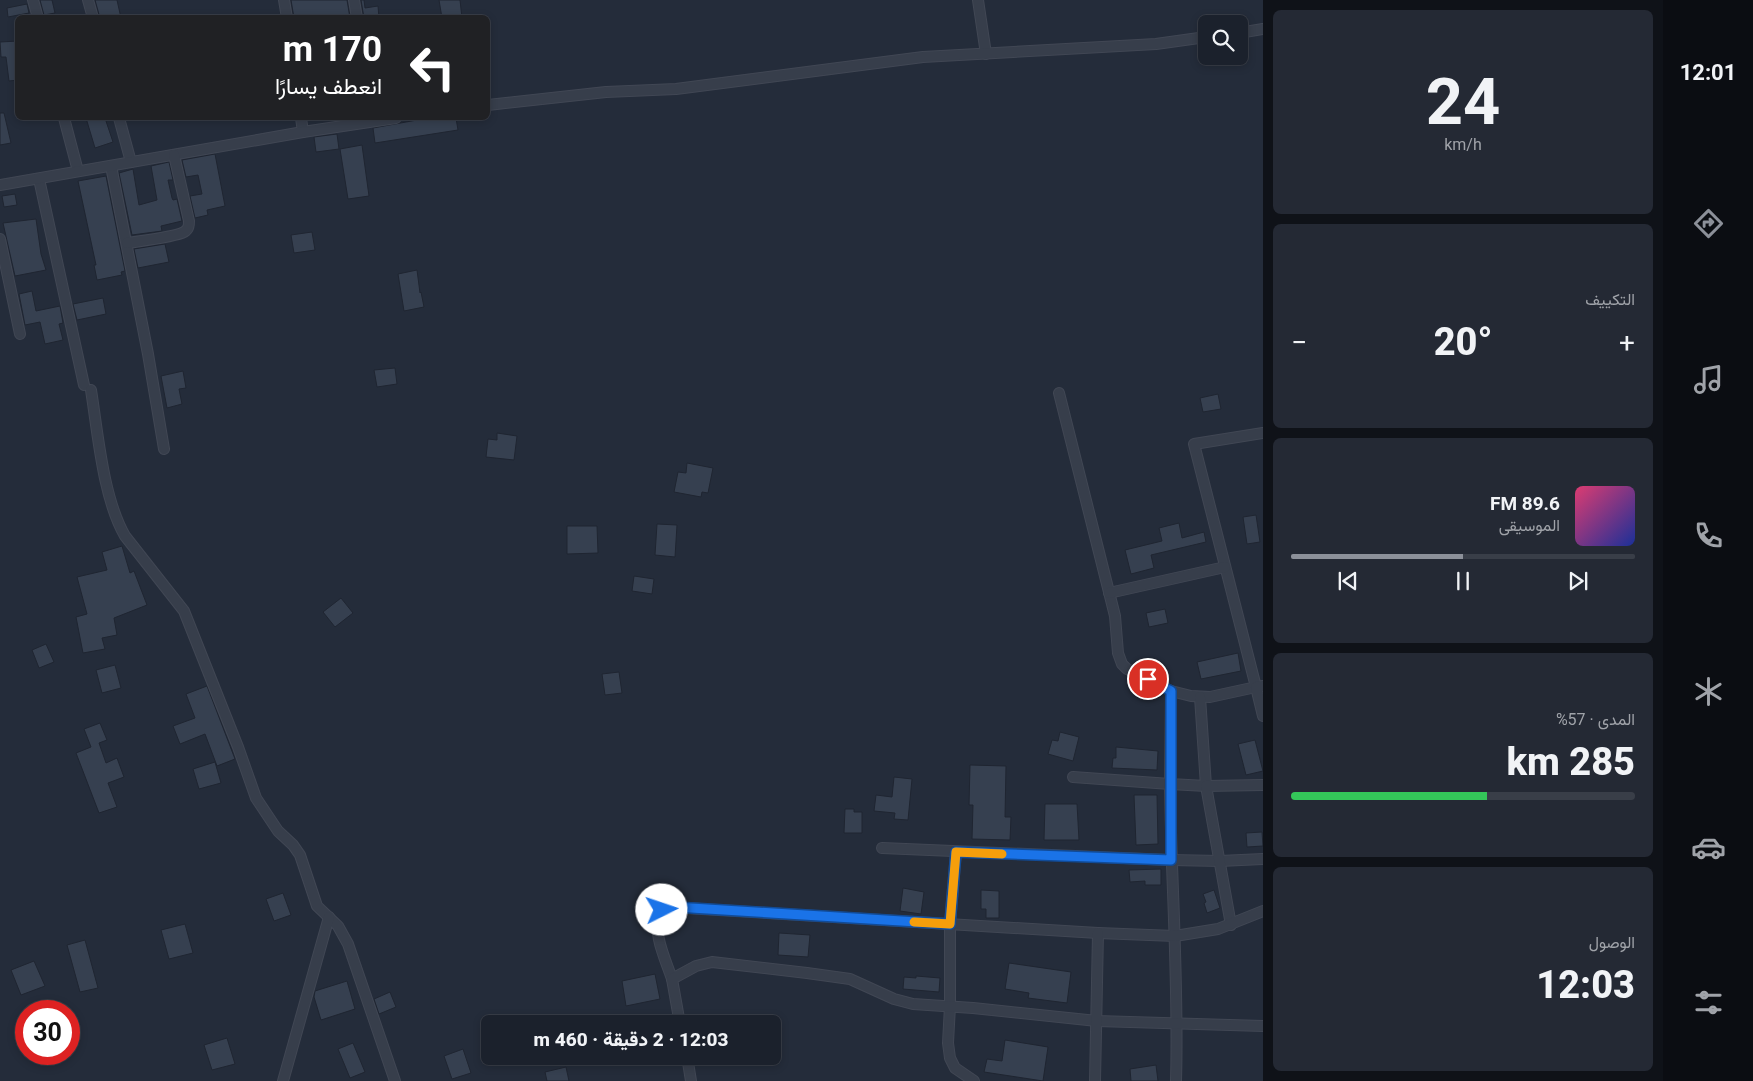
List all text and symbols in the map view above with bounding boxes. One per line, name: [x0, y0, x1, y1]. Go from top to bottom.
map controls: [1198, 15, 1248, 65]
button: search: [1198, 15, 1248, 65]
text: 170 m: [283, 29, 382, 70]
icon: left: [400, 35, 465, 100]
text: 12:01: [1680, 60, 1736, 85]
text: 24: [1426, 64, 1500, 140]
text: انعطف يسارًا: [275, 74, 382, 99]
text: km/h: [1444, 135, 1482, 154]
icon: directions: [1691, 206, 1726, 241]
text: التكييف: [1585, 290, 1635, 309]
text: 20°: [1434, 320, 1492, 364]
text: −: [1291, 326, 1307, 359]
text: +: [1619, 326, 1635, 359]
icon: music: [1691, 362, 1726, 397]
text: 89.6 FM: [1490, 492, 1560, 515]
text: الموسيقى: [1499, 516, 1560, 535]
icon: phone: [1691, 518, 1726, 553]
icon: previous: [1334, 567, 1362, 595]
icon: pause: [1449, 567, 1477, 595]
icon: next: [1564, 567, 1592, 595]
pin: [1127, 658, 1169, 700]
icon: arrive: [1134, 665, 1162, 693]
icon: climate: [1691, 674, 1726, 709]
text: المدى · 57%: [1556, 710, 1635, 729]
text: 285 km: [1506, 740, 1635, 784]
icon: car: [1691, 830, 1726, 865]
position arrow: [635, 883, 687, 935]
text: الوصول: [1589, 933, 1635, 952]
text: 12:03: [1536, 963, 1635, 1007]
icon: filters: [1691, 985, 1726, 1020]
speed limit sign: 30: [15, 1000, 80, 1065]
text: 12:03 · 2 دقيقة · 460 m: [534, 1028, 728, 1051]

